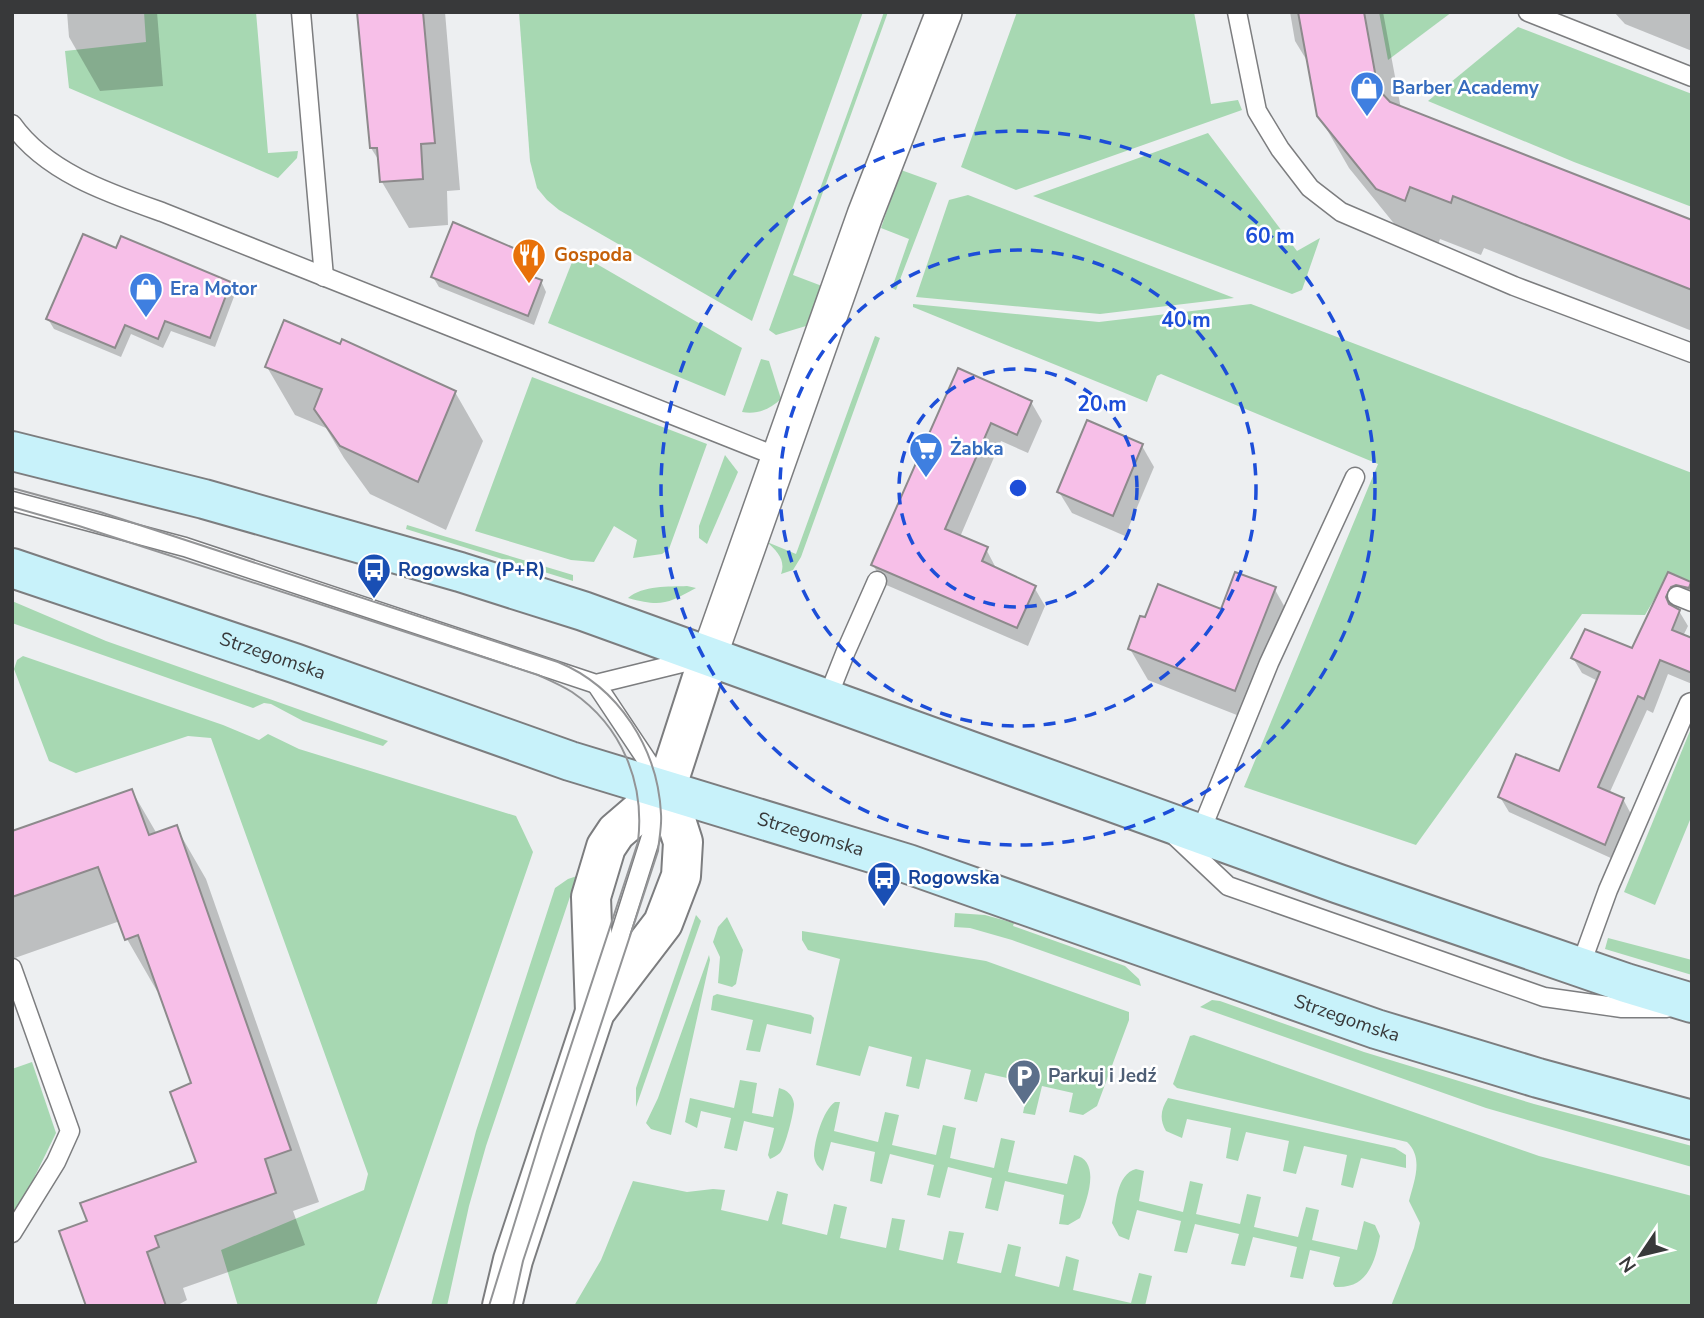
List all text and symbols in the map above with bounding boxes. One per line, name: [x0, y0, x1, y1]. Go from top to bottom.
shop icon: Barber Academy: [1348, 69, 1386, 118]
place label: Barber Academy: [1392, 75, 1540, 101]
text: 60 m: [1245, 222, 1295, 250]
restaurant icon: Gospoda: [510, 236, 548, 285]
place label: Gospoda: [554, 242, 632, 268]
shop icon: Era Motor: [127, 270, 165, 319]
place label: Era Motor: [170, 276, 258, 302]
text: 40 m: [1161, 306, 1211, 334]
text: 20 m: [1077, 390, 1127, 418]
supermarket icon: Żabka: [907, 430, 945, 479]
place label: Żabka: [950, 436, 1004, 462]
centre of rings: [1006, 476, 1030, 500]
bus stop icon: Rogowska (P+R): [355, 551, 393, 600]
place label: Rogowska (P+R): [398, 557, 545, 583]
street label: Strzegomska: [216, 626, 329, 686]
street label: Strzegomska: [754, 806, 867, 863]
bus stop icon: Rogowska: [865, 859, 903, 908]
place label: Rogowska: [908, 865, 1000, 891]
street label: Strzegomska: [1290, 988, 1403, 1048]
parking icon: Parkuj i Jedź: [1005, 1057, 1043, 1106]
place label: Parkuj i Jedź: [1048, 1063, 1156, 1089]
north arrow: [1606, 1220, 1676, 1290]
text: N: [1613, 1251, 1643, 1277]

